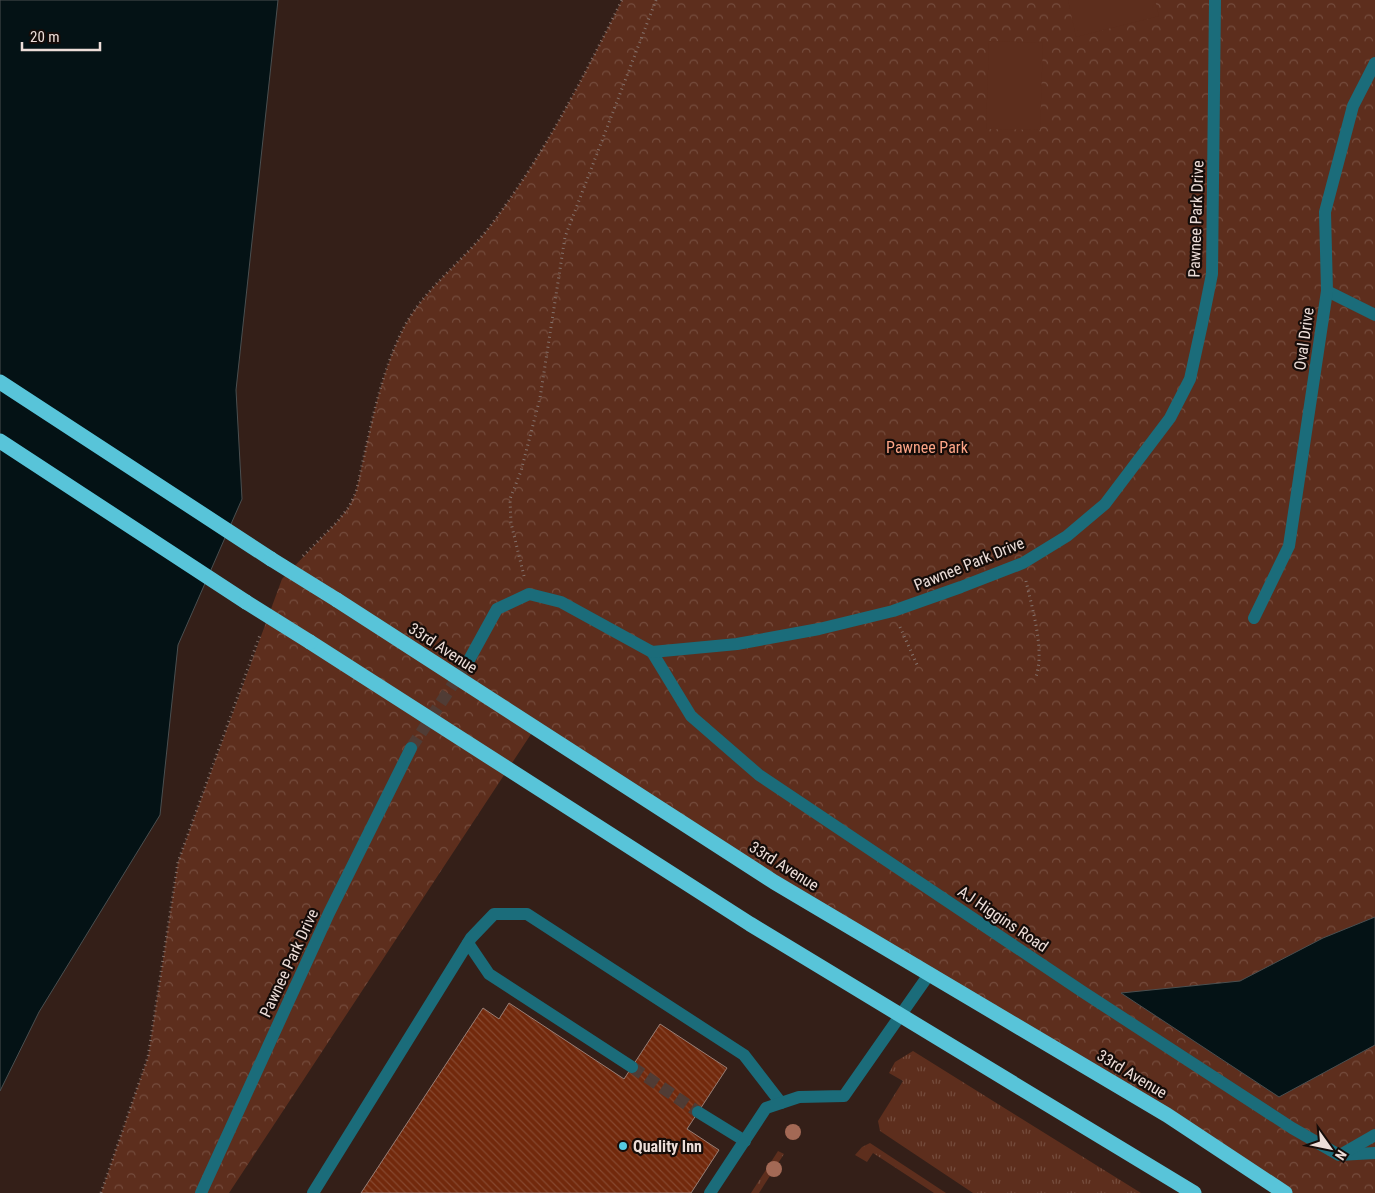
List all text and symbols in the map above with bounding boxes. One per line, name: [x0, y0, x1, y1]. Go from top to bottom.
scale bar: [22, 20, 100, 52]
text: 20 m: [30, 28, 60, 46]
street label: Pawnee Park Drive: [1184, 160, 1208, 278]
street label: Oval Drive: [1290, 306, 1318, 372]
park label: Pawnee Park: [886, 438, 969, 457]
street label: Pawnee Park Drive: [911, 533, 1027, 595]
street label: 33rd Avenue: [405, 619, 481, 677]
street label: 33rd Avenue: [746, 837, 822, 895]
street label: AJ Higgins Road: [954, 882, 1052, 956]
street label: Pawnee Park Drive: [256, 906, 322, 1020]
street label: 33rd Avenue: [1094, 1046, 1170, 1102]
north arrow: [1305, 1123, 1355, 1173]
place label: Quality Inn: [633, 1137, 702, 1156]
marker: Quality Inn: [617, 1140, 629, 1152]
text: N: [1332, 1147, 1350, 1163]

